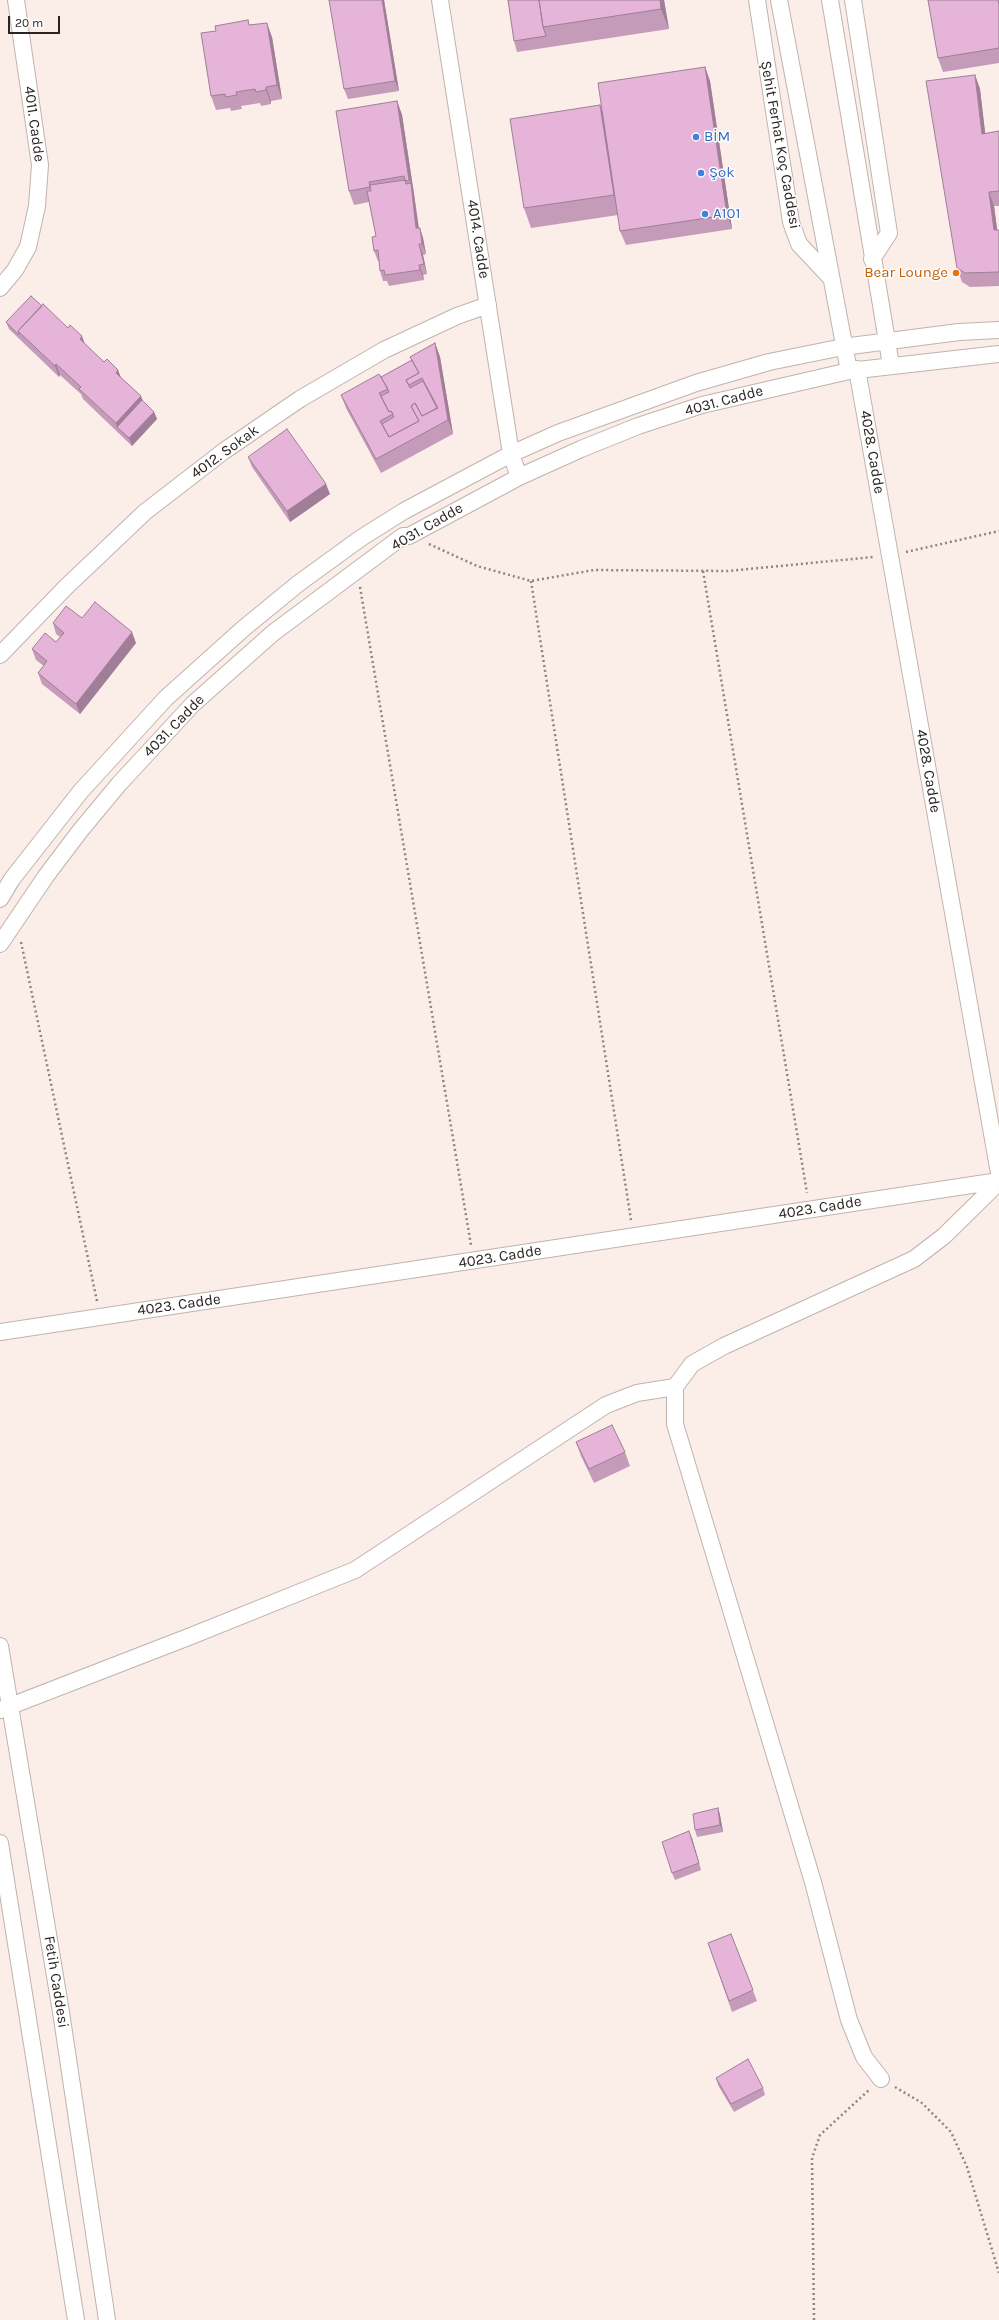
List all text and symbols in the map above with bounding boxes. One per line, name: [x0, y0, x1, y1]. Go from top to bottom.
scale bar: [10, 8, 62, 34]
text: 20 m: [15, 16, 43, 30]
street label: Şehit Ferhat Koç Caddesi: [756, 59, 804, 231]
street label: 4011. Cadde: [20, 85, 48, 163]
place label: BİM: [704, 128, 730, 146]
marker: BİM: [691, 132, 701, 142]
place label: Şok: [709, 164, 735, 182]
marker: Şok: [696, 168, 706, 178]
street label: 4014. Cadde: [463, 198, 493, 280]
place label: A101: [713, 205, 740, 223]
marker: A101: [700, 209, 710, 219]
place label: Bear Lounge: [864, 264, 948, 282]
marker: Bear Lounge: [951, 268, 961, 278]
street label: 4031. Cadde: [683, 382, 765, 420]
street label: 4028. Cadde: [856, 409, 888, 495]
street label: 4012. Sokak: [188, 421, 262, 483]
street label: 4031. Cadde: [388, 499, 466, 555]
street label: 4031. Cadde: [140, 691, 208, 761]
street label: 4028. Cadde: [912, 728, 944, 814]
street label: 4023. Cadde: [777, 1193, 863, 1223]
street label: 4023. Cadde: [457, 1242, 543, 1272]
street label: 4023. Cadde: [136, 1290, 222, 1320]
street label: Fetih Caddesi: [40, 1935, 72, 2029]

